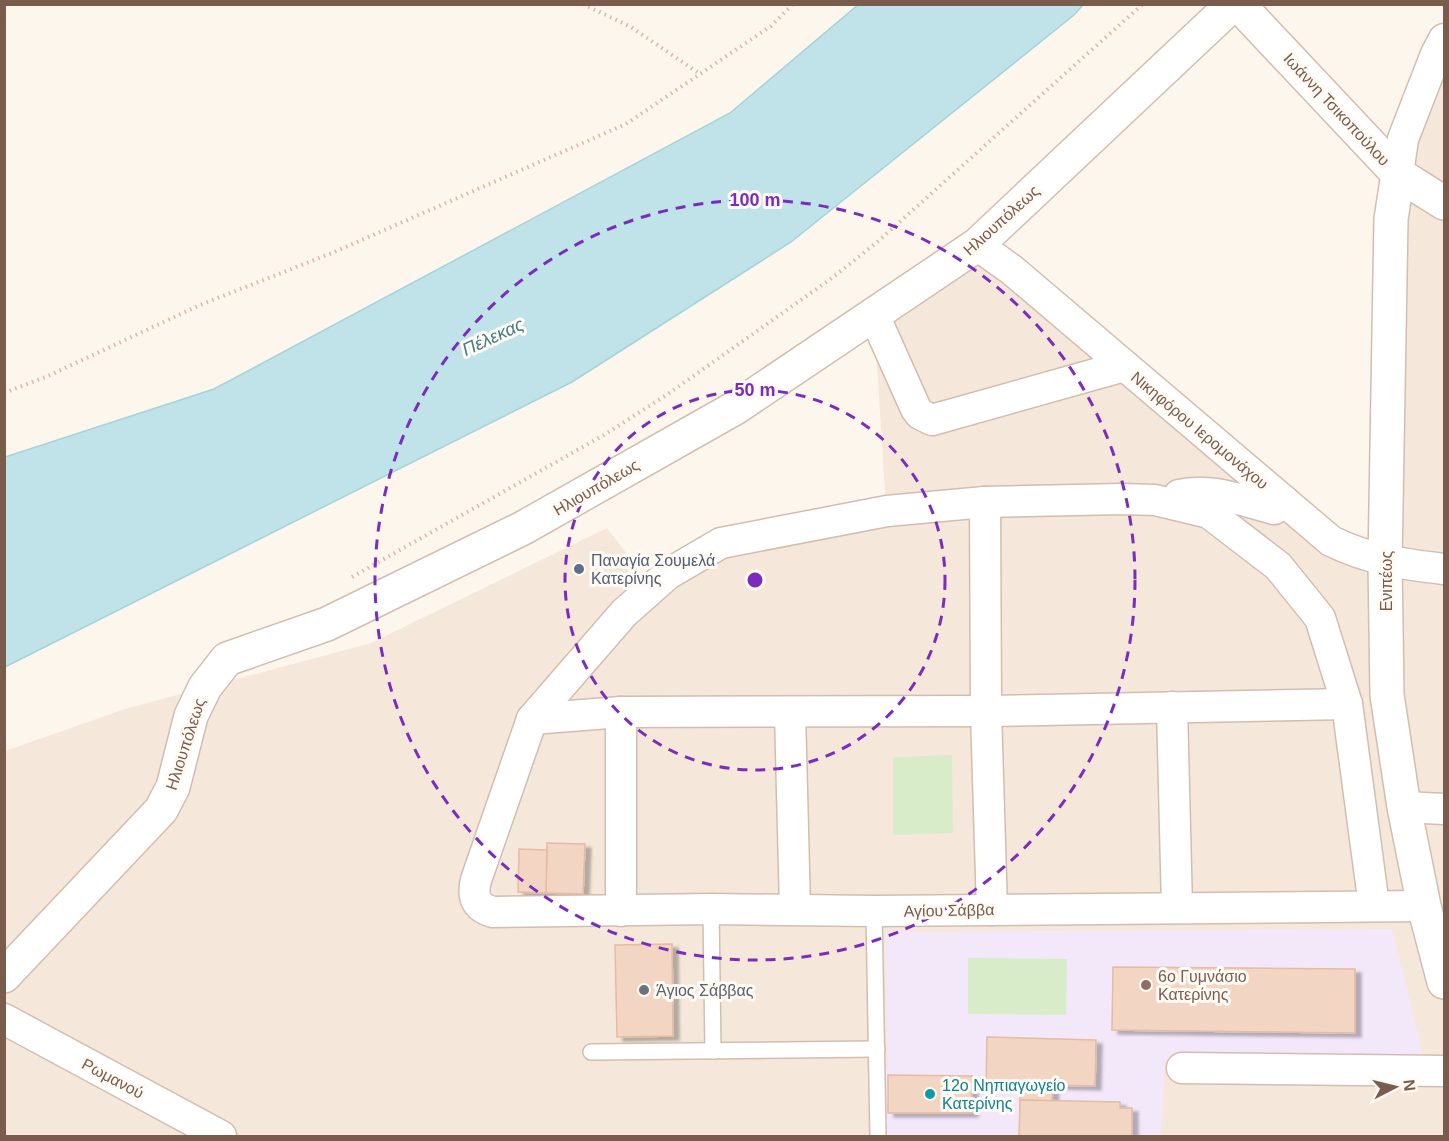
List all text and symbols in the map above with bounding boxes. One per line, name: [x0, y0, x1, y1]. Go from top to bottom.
street label: Ιωάννη Τσικοπούλου: [1280, 50, 1393, 169]
street label: Ηλιουπόλεως: [960, 182, 1043, 259]
text: 100 m: [729, 190, 781, 210]
water label: Πέλεκας: [459, 314, 527, 360]
street label: Νικηφόρου Ιερομονάχου: [1128, 368, 1271, 493]
text: 50 m: [734, 380, 776, 400]
street label: Ηλιουπόλεως: [551, 456, 642, 519]
street label: Ενιπέως: [1378, 550, 1395, 611]
place label: Παναγία Σουμελά Κατερίνης: [591, 552, 715, 587]
marker: Παναγία Σουμελά Κατερίνης: [572, 562, 586, 576]
centre of rings: [745, 570, 765, 590]
street label: Ηλιουπόλεως: [163, 696, 208, 792]
street label: Αγίου Σάββα: [903, 901, 995, 920]
place label: 6ο Γυμνάσιο Κατερίνης: [1158, 968, 1247, 1003]
marker: 6ο Γυμνάσιο Κατερίνης: [1139, 978, 1153, 992]
place label: Άγιος Σάββας: [656, 982, 754, 999]
marker: Άγιος Σάββας: [637, 983, 651, 997]
street label: Ρωμανού: [79, 1055, 146, 1102]
north arrow: [1365, 1057, 1425, 1117]
place label: 12ο Νηπιαγωγείο Κατερίνης: [942, 1077, 1066, 1112]
text: N: [1400, 1078, 1419, 1092]
marker: 12ο Νηπιαγωγείο Κατερίνης: [923, 1087, 937, 1101]

